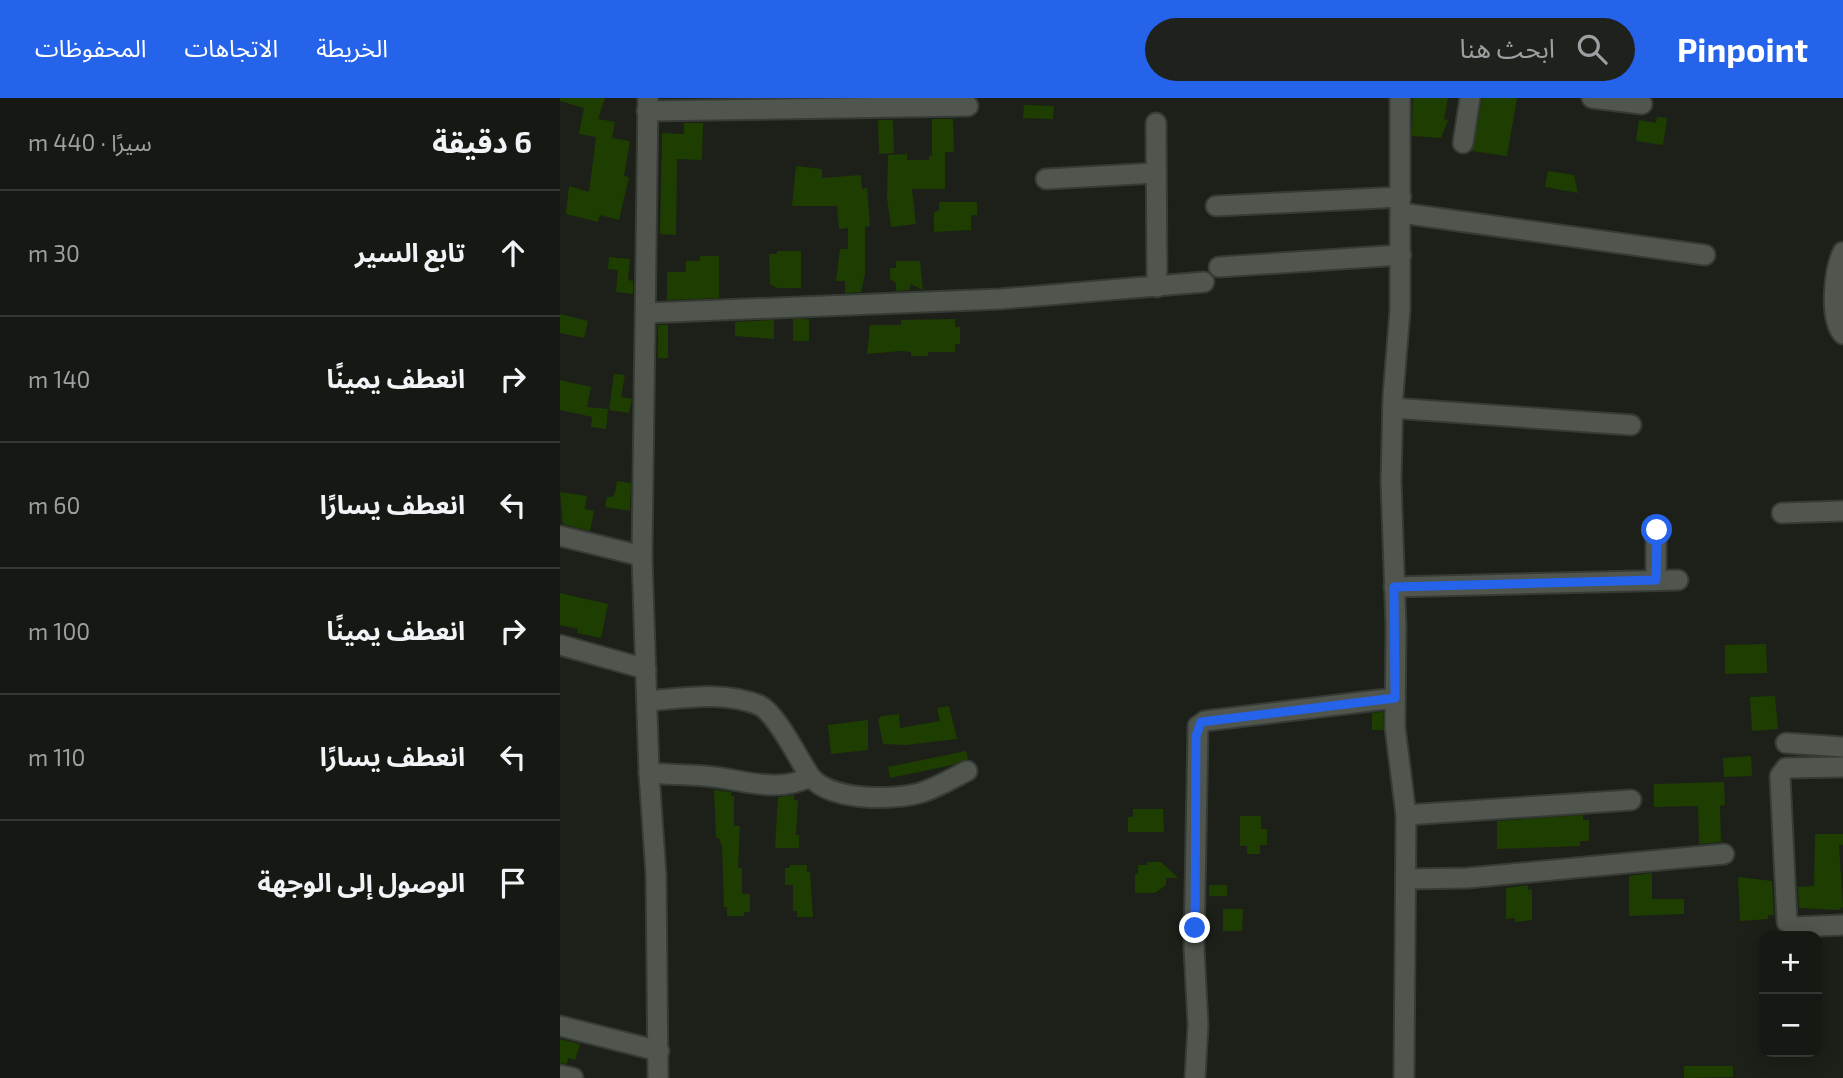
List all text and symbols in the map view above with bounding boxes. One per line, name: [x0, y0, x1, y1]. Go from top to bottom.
search box: [1145, 18, 1635, 81]
text: Pinpoint: [1677, 29, 1808, 69]
icon: search: [1573, 30, 1611, 68]
text: ابحث هنا: [1460, 32, 1555, 63]
text: المحفوظات: [35, 33, 146, 62]
text: الاتجاهات: [184, 33, 278, 62]
text: الخريطة: [316, 33, 388, 62]
text: 6 دقيقة: [432, 123, 532, 159]
text: سيرًا · 440 m: [28, 128, 152, 156]
icon: ahead: [494, 234, 532, 272]
text: تابع السير: [355, 236, 465, 267]
text: 30 m: [28, 239, 80, 267]
icon: right: [494, 360, 532, 398]
text: انعطف يمينًا: [326, 362, 465, 393]
text: 140 m: [28, 365, 90, 393]
icon: left: [494, 486, 532, 524]
text: انعطف يسارًا: [320, 488, 465, 519]
text: 60 m: [28, 491, 80, 519]
route start: [1641, 514, 1672, 545]
icon: right: [494, 612, 532, 650]
text: انعطف يمينًا: [326, 614, 465, 645]
text: 100 m: [28, 617, 90, 645]
icon: left: [494, 738, 532, 776]
text: انعطف يسارًا: [320, 740, 465, 771]
text: 110 m: [28, 743, 85, 771]
icon: arrive: [494, 864, 532, 902]
text: الوصول إلى الوجهة: [257, 866, 465, 897]
route end: [1179, 912, 1210, 943]
map controls: [1759, 931, 1822, 1057]
button: +: [1759, 931, 1822, 994]
button: −: [1759, 994, 1822, 1057]

